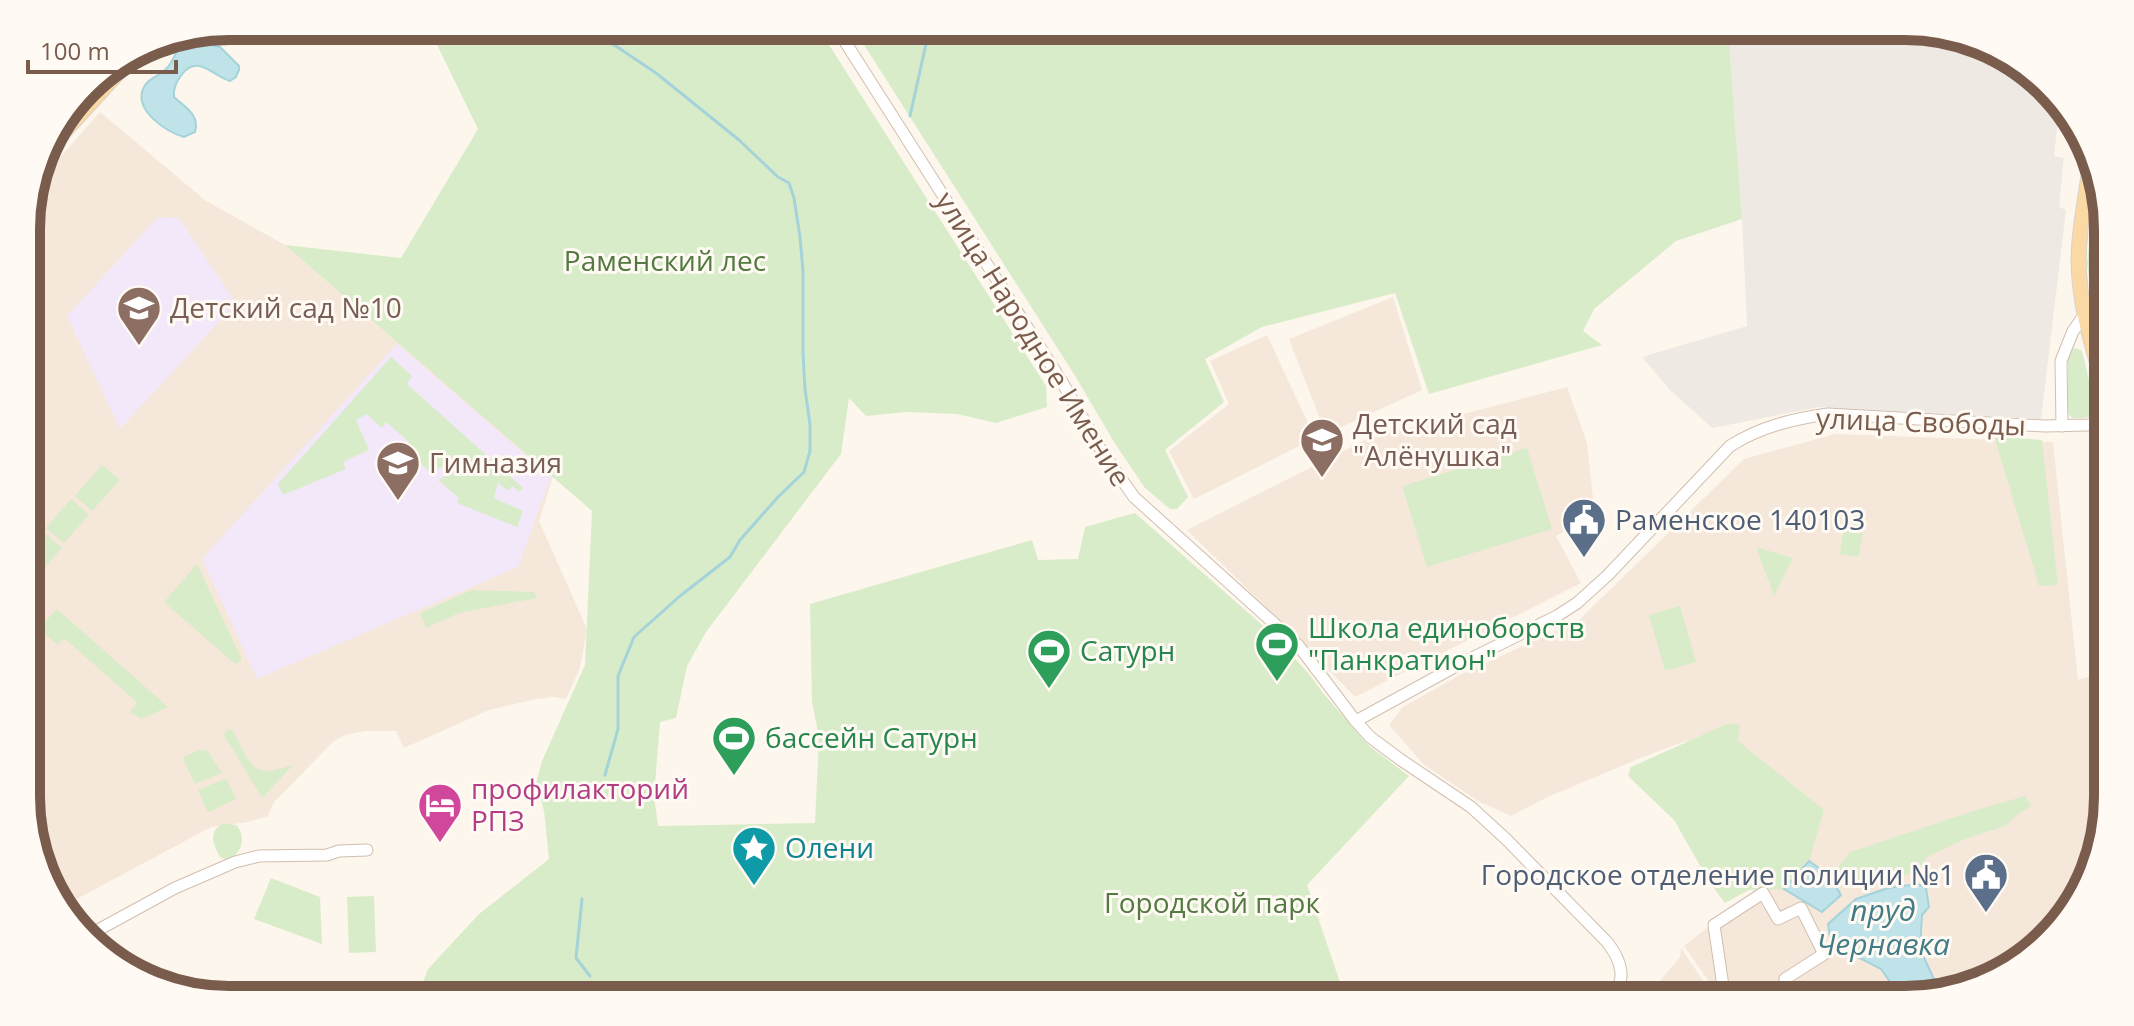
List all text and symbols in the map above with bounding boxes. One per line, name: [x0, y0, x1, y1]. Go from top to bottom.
scale bar: [28, 24, 176, 74]
text: 100 m: [40, 34, 110, 67]
street label: улица Народное Имение: [927, 184, 1140, 493]
park label: Раменский лес: [564, 241, 766, 279]
school or university icon: Детский сад №10: [115, 284, 163, 347]
place label: Детский сад №10: [170, 288, 402, 326]
street label: улица Свободы: [1815, 398, 2027, 444]
place label: Детский сад "Алёнушка": [1353, 404, 1517, 474]
school or university icon: Детский сад "Алёнушка": [1298, 416, 1346, 479]
school or university icon: Гимназия: [374, 439, 422, 502]
place label: Гимназия: [429, 443, 562, 481]
public building icon: Раменское 140103: [1560, 496, 1608, 559]
place label: Раменское 140103: [1615, 500, 1865, 538]
place label: Школа единоборств "Панкратион": [1308, 608, 1585, 678]
sports icon: Школа единоборств "Панкратион": [1253, 620, 1301, 683]
sports icon: Сатурн: [1025, 627, 1073, 690]
place label: Сатурн: [1080, 631, 1175, 669]
sports icon: бассейн Сатурн: [710, 714, 758, 777]
place label: бассейн Сатурн: [765, 718, 978, 756]
place label: профилакторий РПЗ: [471, 769, 689, 839]
hotel icon: профилакторий РПЗ: [416, 781, 464, 844]
place icon: Олени: [730, 824, 778, 887]
place label: Олени: [785, 828, 874, 866]
public building icon: Городское отделение полиции №1: [1962, 851, 2010, 914]
place label: Городское отделение полиции №1: [1481, 855, 1955, 893]
park label: Городской парк: [1104, 883, 1320, 921]
water label: пруд Чернавка: [1816, 889, 1950, 964]

